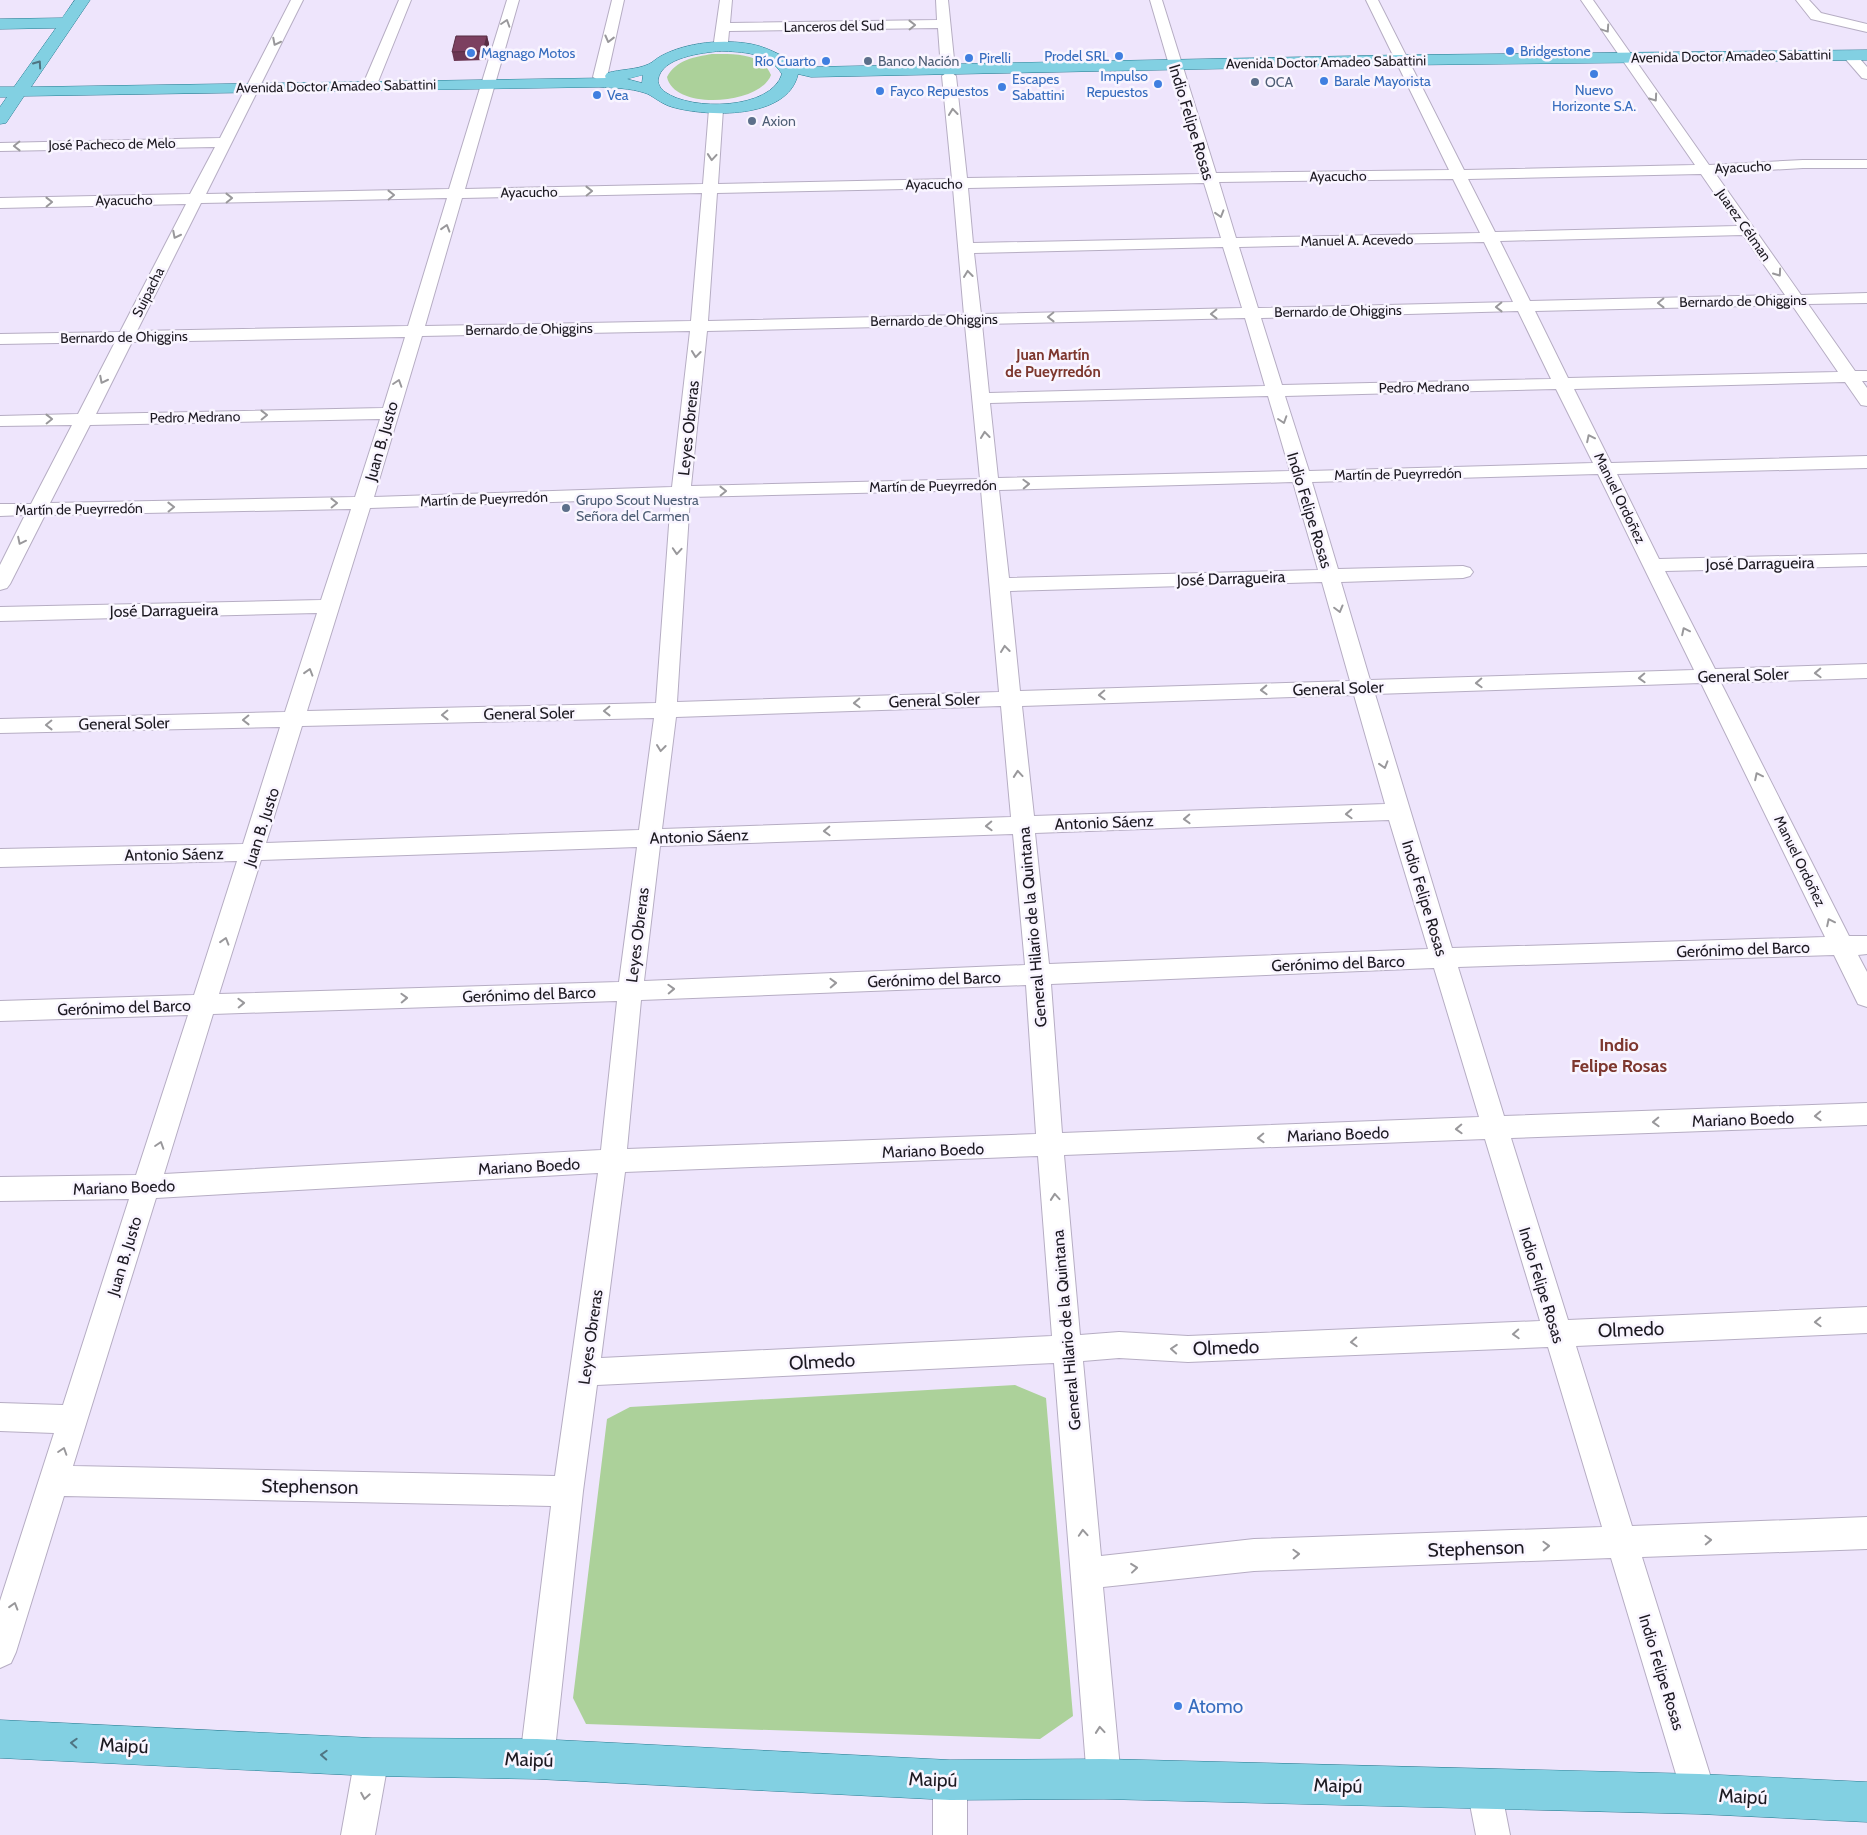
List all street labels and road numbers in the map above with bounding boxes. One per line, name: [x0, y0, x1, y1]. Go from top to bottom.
street label: Lanceros del Sud: [784, 16, 884, 36]
street label: Avenida Doctor Amadeo Sabattini: [1631, 45, 1831, 67]
street label: Avenida Doctor Amadeo Sabattini: [1226, 51, 1426, 73]
street label: Indio Felipe Rosas: [1165, 62, 1218, 183]
street label: Avenida Doctor Amadeo Sabattini: [236, 75, 436, 97]
street label: José Pacheco de Melo: [47, 134, 176, 154]
street label: Ayacucho: [1714, 157, 1772, 177]
street label: Ayacucho: [1309, 166, 1367, 185]
street label: Ayacucho: [905, 174, 963, 193]
street label: Ayacucho: [500, 182, 558, 201]
street label: Juarez Célman: [1712, 184, 1776, 265]
street label: Ayacucho: [95, 190, 153, 209]
street label: Manuel A. Acevedo: [1300, 230, 1414, 250]
street label: Suipacha: [128, 264, 168, 320]
street label: Bernardo de Ohiggins: [1679, 291, 1807, 311]
street label: Bernardo de Ohiggins: [1274, 301, 1402, 321]
street label: Bernardo de Ohiggins: [870, 310, 998, 330]
street label: Bernardo de Ohiggins: [465, 319, 593, 339]
street label: Bernardo de Ohiggins: [60, 327, 188, 347]
street label: Pedro Medrano: [1379, 377, 1470, 397]
street label: Leyes Obreras: [674, 379, 703, 477]
street label: Juan B. Justo: [361, 399, 402, 484]
street label: Pedro Medrano: [150, 407, 241, 427]
street label: Indio Felipe Rosas: [1283, 450, 1336, 571]
street label: Manuel Ordoñez: [1590, 450, 1650, 547]
street label: Martín de Pueyrredón: [1334, 464, 1462, 484]
street label: Martín de Pueyrredón: [869, 476, 997, 496]
street label: Martín de Pueyrredón: [420, 488, 548, 510]
street label: Martín de Pueyrredón: [15, 499, 143, 519]
street label: José Darragueira: [1705, 553, 1815, 574]
street label: José Darragueira: [1175, 567, 1286, 590]
street label: José Darragueira: [109, 600, 219, 621]
street label: General Soler: [1697, 664, 1790, 687]
street label: General Soler: [1292, 677, 1385, 700]
street label: General Soler: [888, 689, 981, 712]
street label: General Soler: [483, 703, 576, 724]
street label: General Soler: [78, 713, 171, 734]
street label: Juan B. Justo: [239, 785, 283, 870]
street label: Antonio Sáenz: [1054, 811, 1154, 834]
street label: Manuel Ordoñez: [1770, 813, 1830, 910]
street label: Antonio Sáenz: [649, 825, 749, 848]
street label: General Hilario de la Quintana: [1014, 826, 1051, 1028]
street label: Indio Felipe Rosas: [1398, 838, 1451, 959]
street label: Antonio Sáenz: [124, 844, 224, 865]
street label: Leyes Obreras: [622, 886, 653, 984]
street label: Gerónimo del Barco: [1676, 938, 1810, 961]
street label: Gerónimo del Barco: [1271, 952, 1405, 975]
street label: Gerónimo del Barco: [867, 968, 1001, 991]
street label: Gerónimo del Barco: [462, 983, 596, 1006]
street label: Gerónimo del Barco: [57, 996, 191, 1019]
street label: Mariano Boedo: [1692, 1108, 1795, 1131]
street label: Mariano Boedo: [1287, 1123, 1390, 1146]
street label: Mariano Boedo: [882, 1139, 985, 1162]
street label: Mariano Boedo: [477, 1154, 581, 1179]
street label: Mariano Boedo: [73, 1176, 176, 1199]
street label: Juan B. Justo: [103, 1214, 146, 1299]
street label: Indio Felipe Rosas: [1515, 1225, 1568, 1346]
street label: General Hilario de la Quintana: [1048, 1229, 1085, 1431]
street label: Leyes Obreras: [574, 1288, 607, 1386]
street label: Olmedo: [1597, 1317, 1665, 1342]
street label: Olmedo: [1192, 1335, 1260, 1360]
street label: Olmedo: [788, 1348, 856, 1375]
street label: Stephenson: [261, 1474, 359, 1499]
street label: Stephenson: [1427, 1535, 1525, 1562]
street label: Indio Felipe Rosas: [1635, 1612, 1688, 1733]
street label: Maipú: [99, 1733, 149, 1758]
street label: Maipú: [504, 1747, 554, 1772]
street label: Maipú: [908, 1767, 958, 1792]
street label: Maipú: [1313, 1773, 1363, 1798]
street label: Maipú: [1718, 1784, 1768, 1809]

